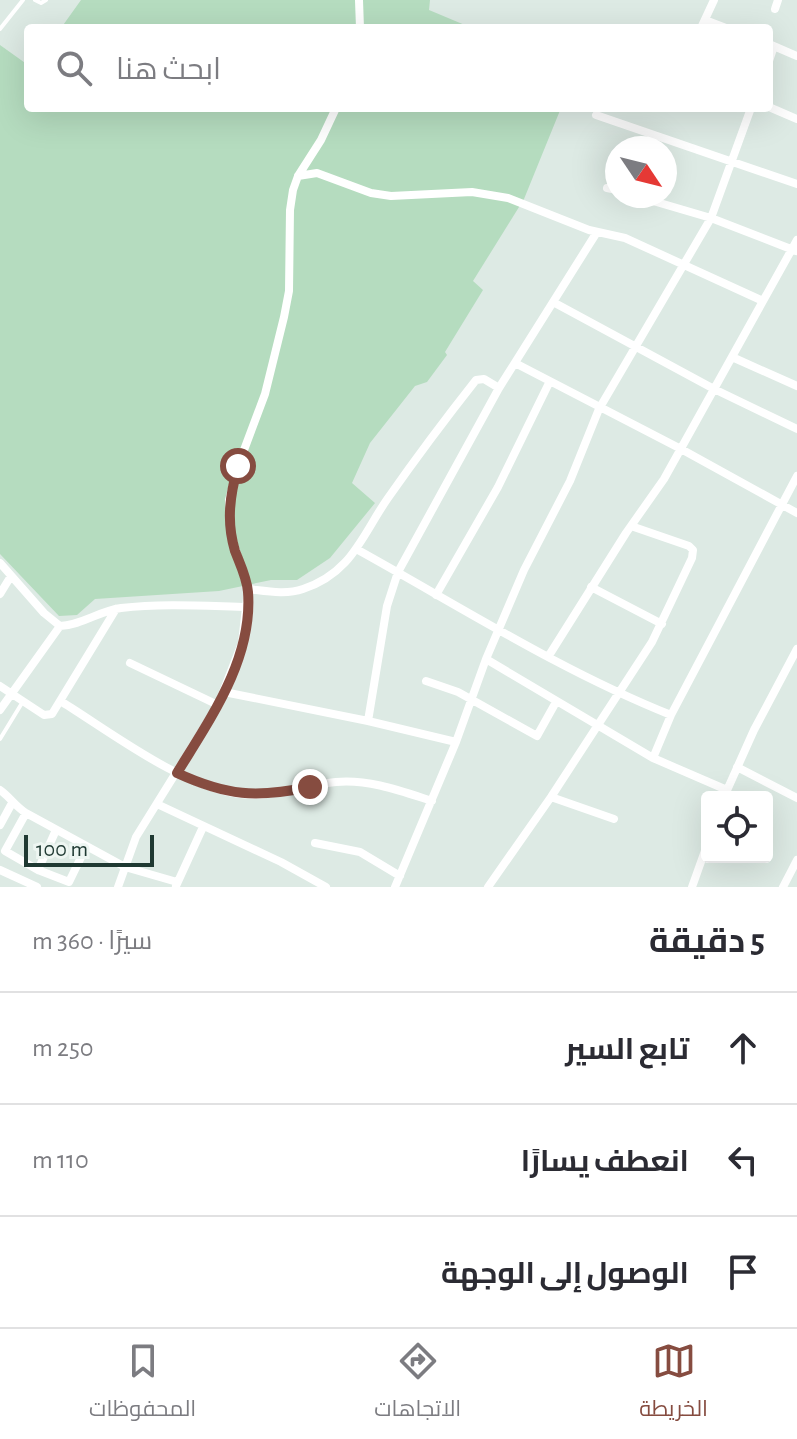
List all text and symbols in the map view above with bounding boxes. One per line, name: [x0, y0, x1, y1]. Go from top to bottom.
search box: [24, 24, 773, 112]
icon: search: [52, 46, 96, 90]
text: ابحث هنا: [116, 55, 221, 85]
north arrow: [605, 136, 677, 208]
route start: [220, 448, 256, 484]
route end: [292, 769, 328, 805]
map controls: [701, 791, 773, 863]
button: locate: [701, 791, 773, 863]
scale bar: [24, 831, 154, 867]
text: 100 m: [36, 838, 88, 860]
text: 5 دقيقة: [649, 925, 765, 959]
text: سيرًا · 360 m: [32, 928, 152, 954]
icon: ahead: [721, 1026, 765, 1070]
text: 250 m: [32, 1035, 94, 1061]
text: تابع السير: [565, 1035, 689, 1065]
icon: left: [721, 1138, 765, 1182]
text: 110 m: [32, 1147, 89, 1173]
text: انعطف يسارًا: [521, 1147, 689, 1177]
icon: arrive: [721, 1250, 765, 1294]
text: الوصول إلى الوجهة: [441, 1259, 689, 1289]
tab: المحفوظات: [89, 1339, 196, 1429]
tab: الاتجاهات: [374, 1339, 461, 1429]
tab: الخريطة: [639, 1339, 708, 1429]

